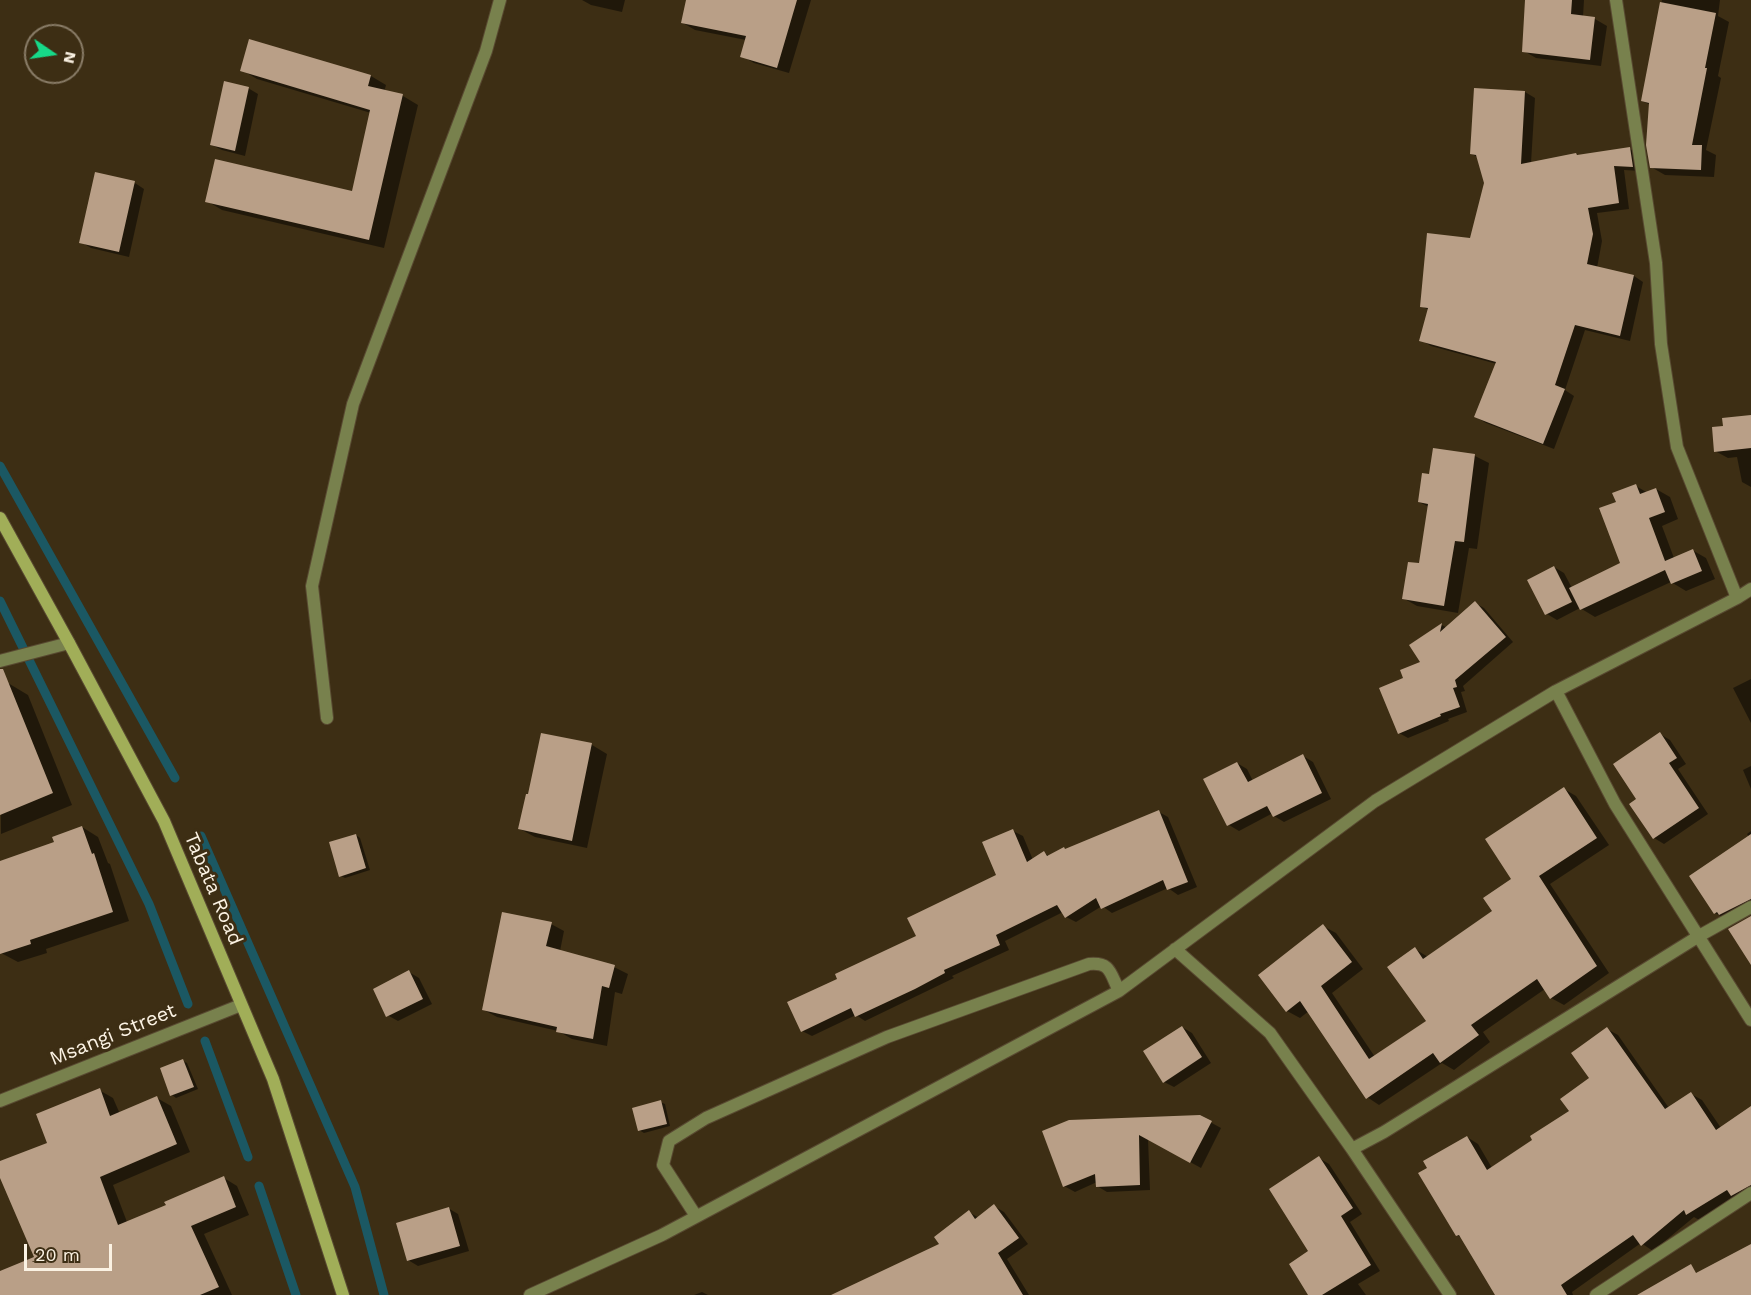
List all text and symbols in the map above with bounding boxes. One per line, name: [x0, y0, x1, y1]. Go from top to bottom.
north arrow: [24, 24, 84, 84]
text: N: [59, 50, 81, 66]
street label: Tabata Road: [178, 829, 248, 949]
street label: Msangi Street: [46, 999, 180, 1071]
scale bar: [27, 1232, 116, 1270]
text: 20 m: [35, 1244, 80, 1265]

